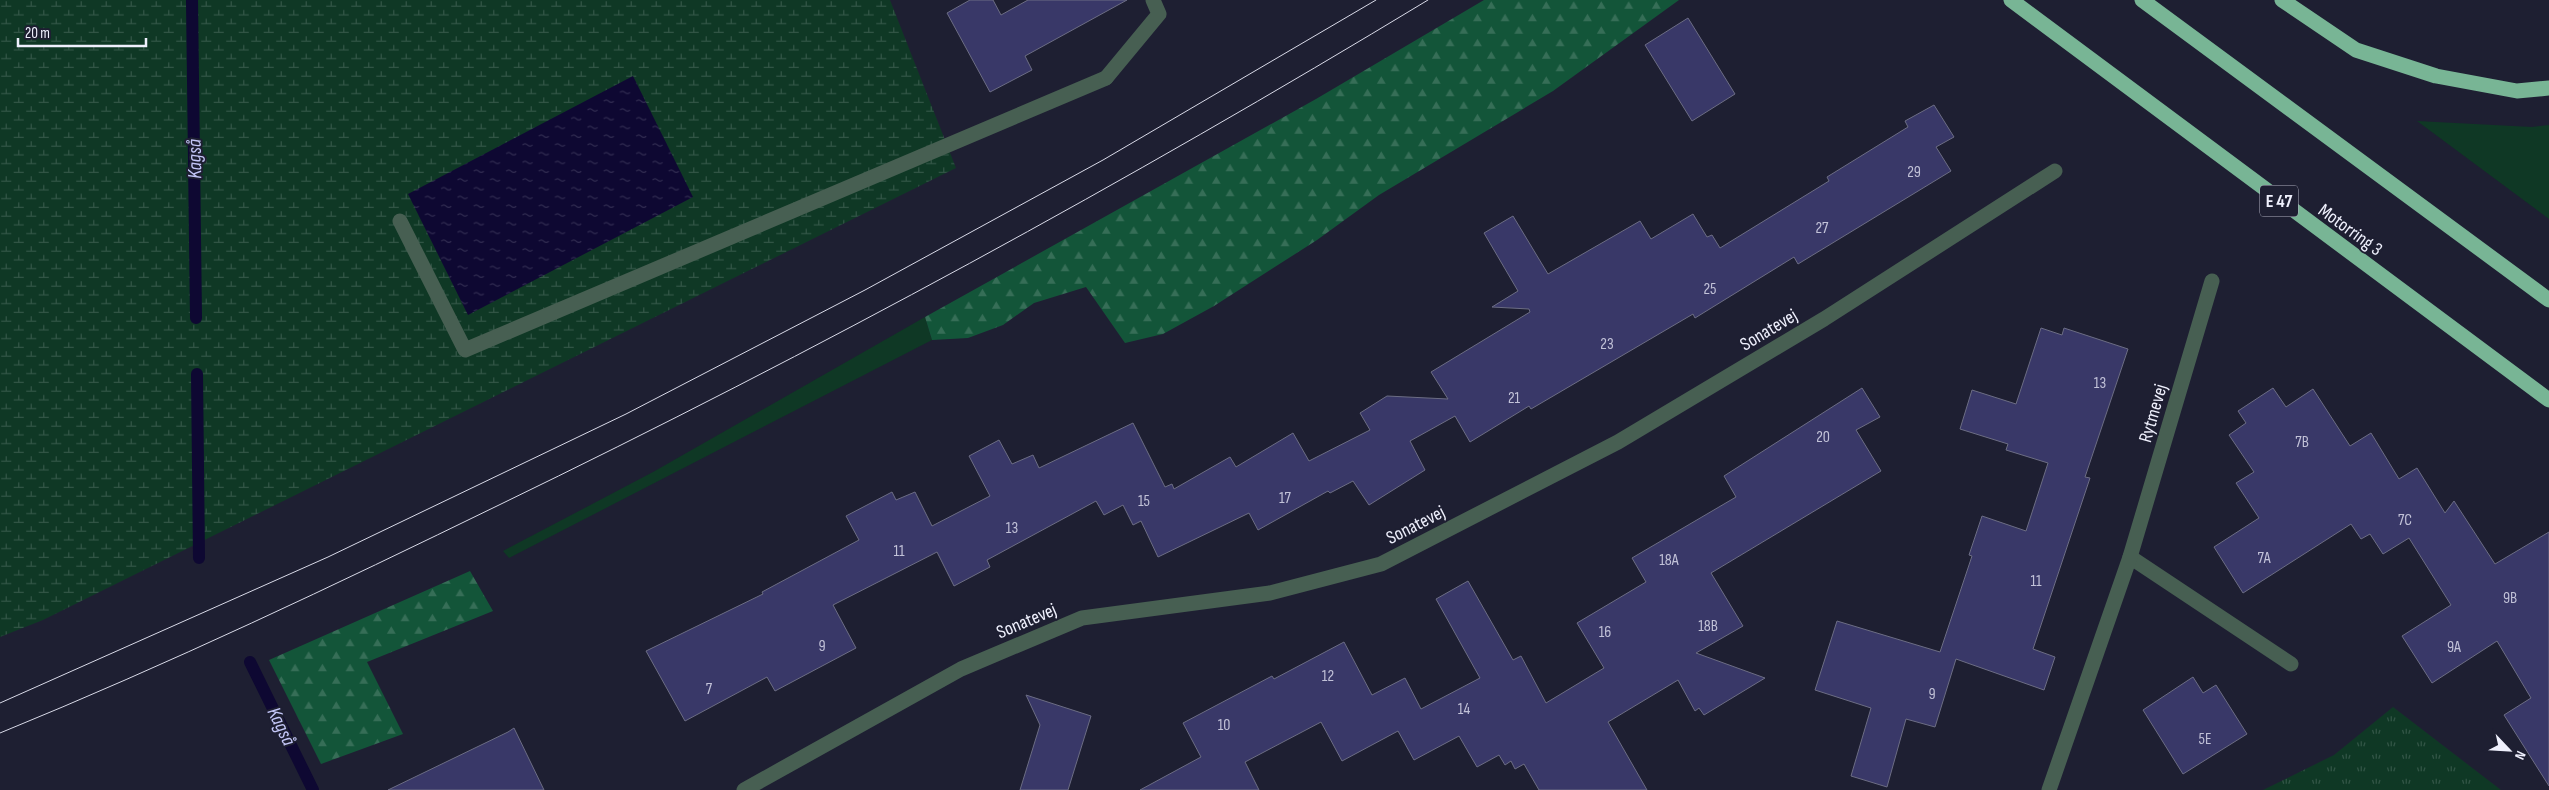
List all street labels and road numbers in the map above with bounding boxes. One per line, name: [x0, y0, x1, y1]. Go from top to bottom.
road number: E 47: [2260, 186, 2298, 217]
street label: Motorring 3: [2313, 199, 2387, 261]
street label: Sonatevej: [1736, 304, 1802, 356]
street label: Rytmevej: [2134, 382, 2173, 445]
street label: Sonatevej: [1382, 501, 1449, 550]
street label: Sonatevej: [993, 599, 1060, 644]

